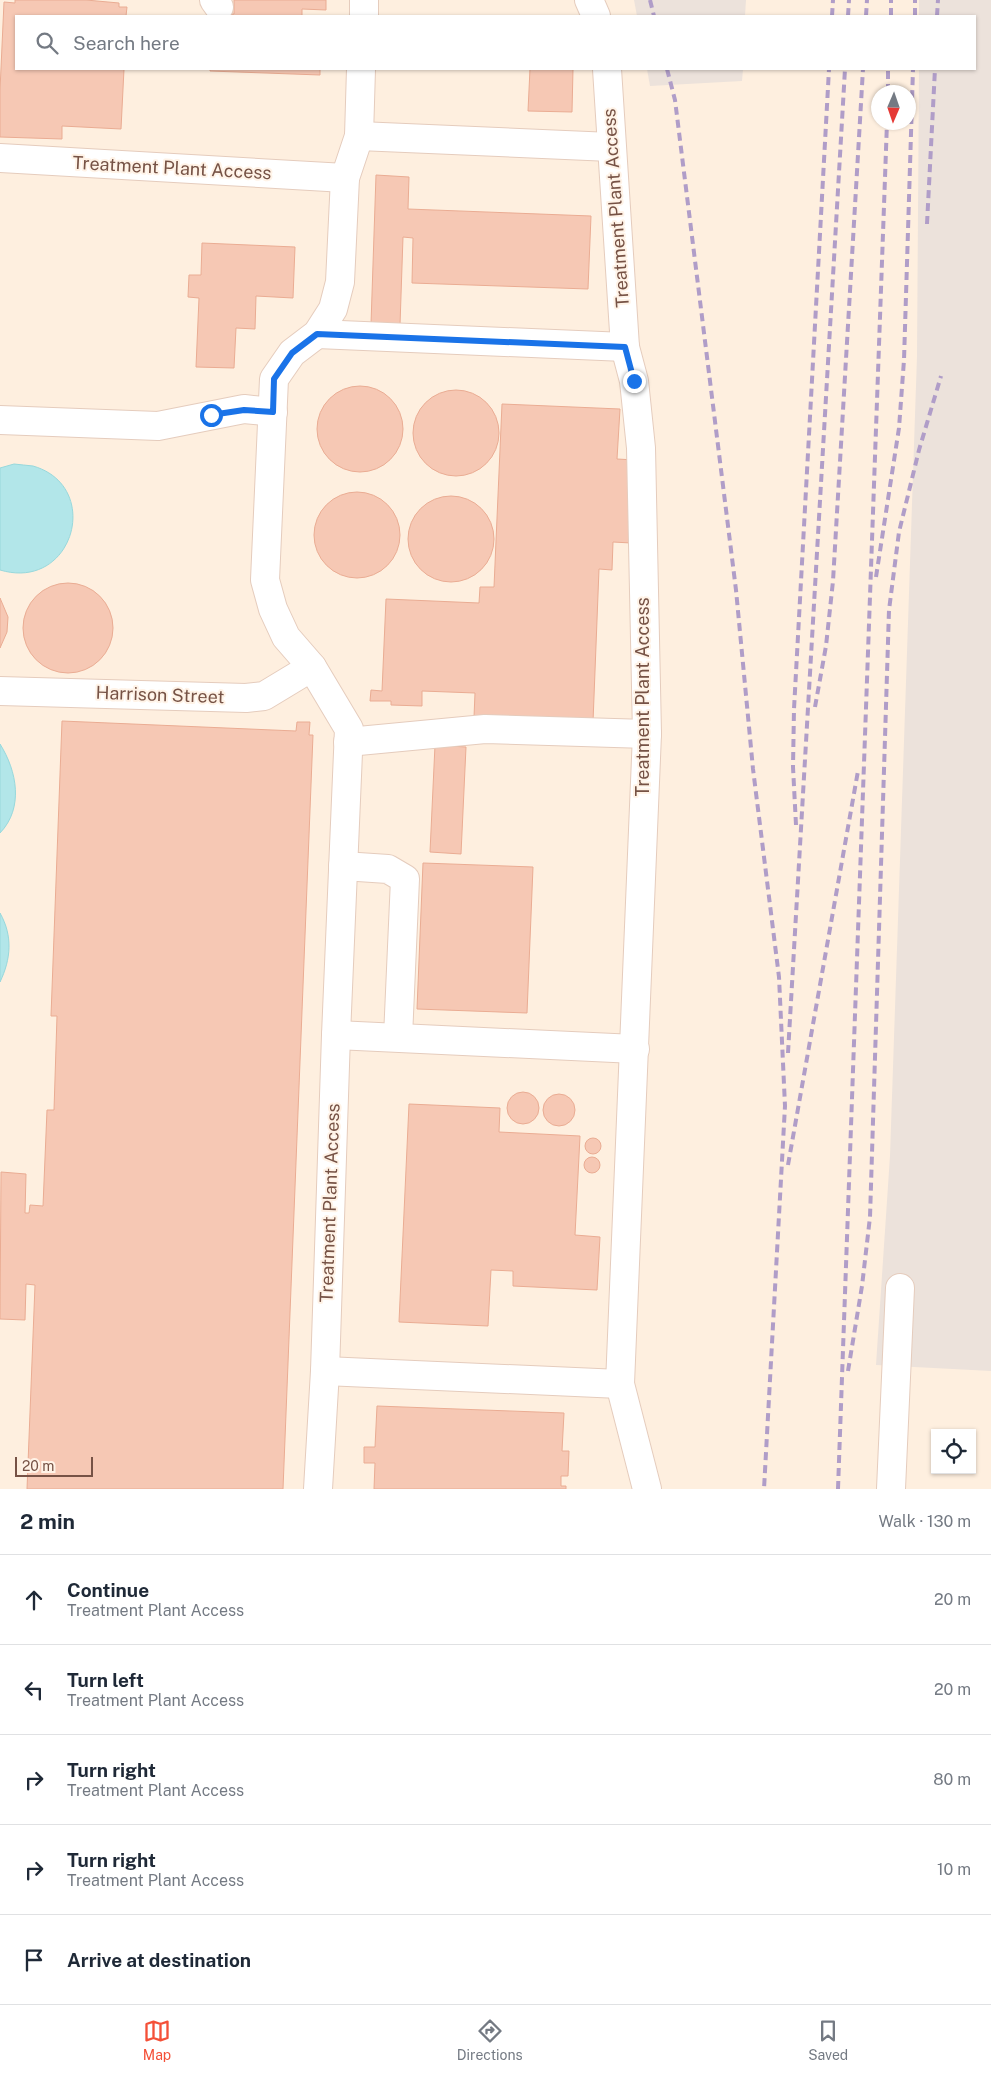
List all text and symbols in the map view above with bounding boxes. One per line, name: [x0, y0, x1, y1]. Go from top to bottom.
search box: [15, 15, 976, 70]
icon: search: [33, 29, 61, 57]
text: Search here: [73, 32, 180, 54]
north arrow: [871, 85, 916, 130]
street label: Treatment Plant Access: [598, 108, 633, 308]
street label: Treatment Plant Access: [72, 152, 272, 183]
route end: [623, 370, 646, 393]
route start: [200, 404, 223, 427]
street label: Treatment Plant Access: [632, 597, 653, 797]
street label: Harrison Street: [95, 682, 225, 707]
street label: Treatment Plant Access: [316, 1103, 343, 1303]
map controls: [931, 1429, 976, 1474]
button: locate: [931, 1429, 976, 1474]
scale bar: [15, 1454, 92, 1477]
text: 20 m: [22, 1458, 54, 1474]
text: 2 min: [20, 1509, 75, 1534]
text: Walk · 130 m: [878, 1512, 971, 1531]
text: Continue: [67, 1579, 149, 1601]
icon: ahead: [20, 1586, 48, 1614]
text: 20 m: [934, 1590, 971, 1609]
text: Treatment Plant Access: [67, 1601, 244, 1620]
text: Turn left: [67, 1669, 144, 1691]
icon: left: [20, 1676, 48, 1704]
text: 20 m: [934, 1680, 971, 1699]
text: Treatment Plant Access: [67, 1691, 244, 1710]
text: Turn right: [67, 1759, 156, 1781]
icon: right: [20, 1766, 48, 1794]
text: 80 m: [933, 1770, 971, 1789]
text: Treatment Plant Access: [67, 1781, 244, 1800]
text: Turn right: [67, 1849, 156, 1871]
icon: right: [20, 1856, 48, 1884]
text: 10 m: [937, 1860, 971, 1879]
text: Treatment Plant Access: [67, 1871, 244, 1890]
icon: arrive: [20, 1946, 48, 1974]
text: Arrive at destination: [67, 1949, 251, 1971]
tab: Map: [143, 2017, 171, 2063]
tab: Directions: [457, 2017, 523, 2063]
tab: Saved: [808, 2017, 848, 2063]

